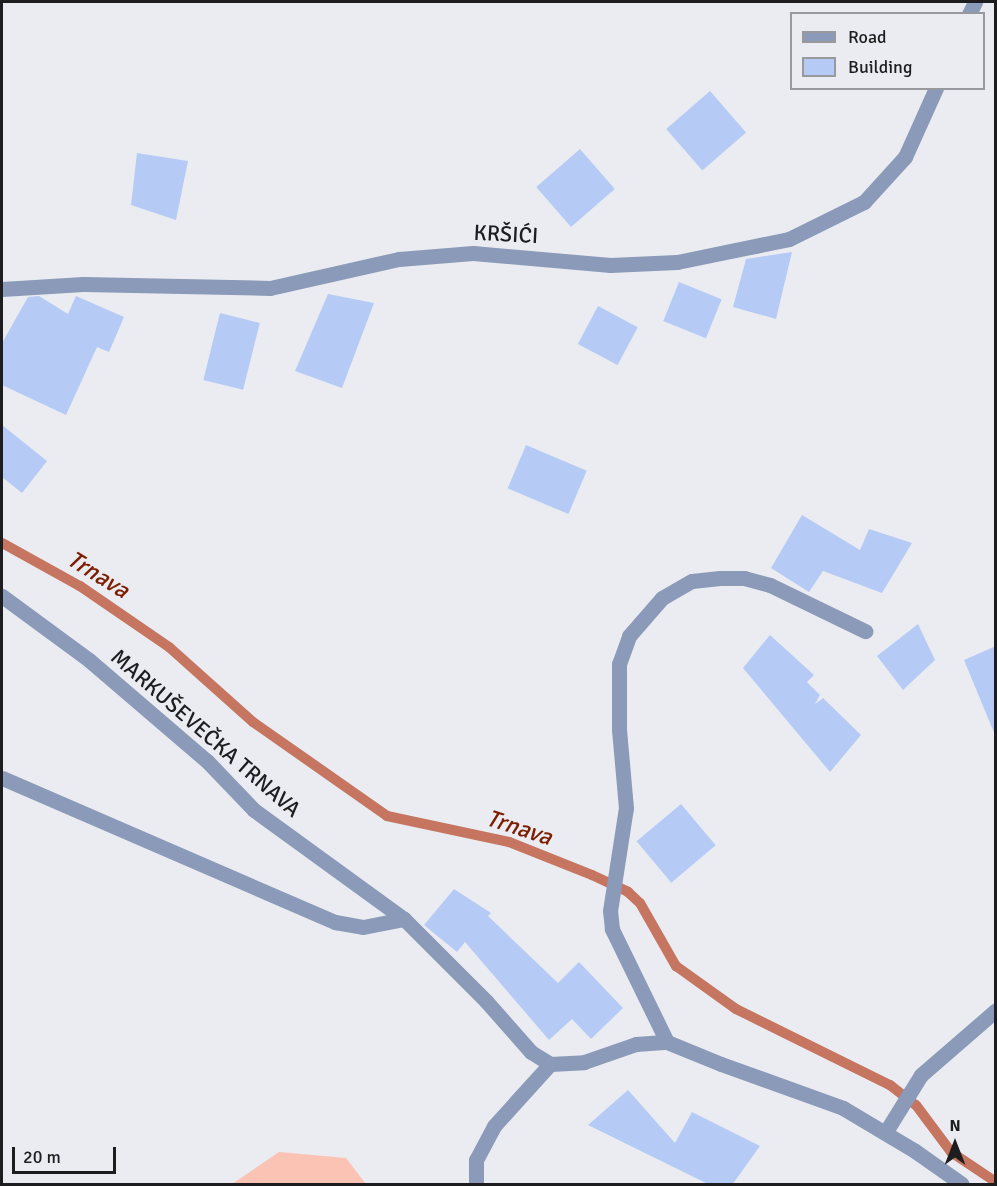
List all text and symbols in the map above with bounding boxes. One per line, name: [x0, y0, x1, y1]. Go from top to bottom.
legend: [790, 12, 985, 90]
text: Road: [848, 26, 887, 48]
text: Building: [848, 56, 912, 78]
street label: KRŠIĆI: [473, 219, 539, 249]
water label: Trnava: [62, 545, 134, 605]
street label: MARKUŠEVEČKA TRNAVA: [106, 643, 306, 823]
water label: Trnava: [482, 804, 556, 852]
north arrow: [925, 1114, 985, 1174]
text: N: [949, 1116, 961, 1136]
scale bar: [15, 1135, 118, 1173]
text: 20 m: [23, 1146, 61, 1168]

